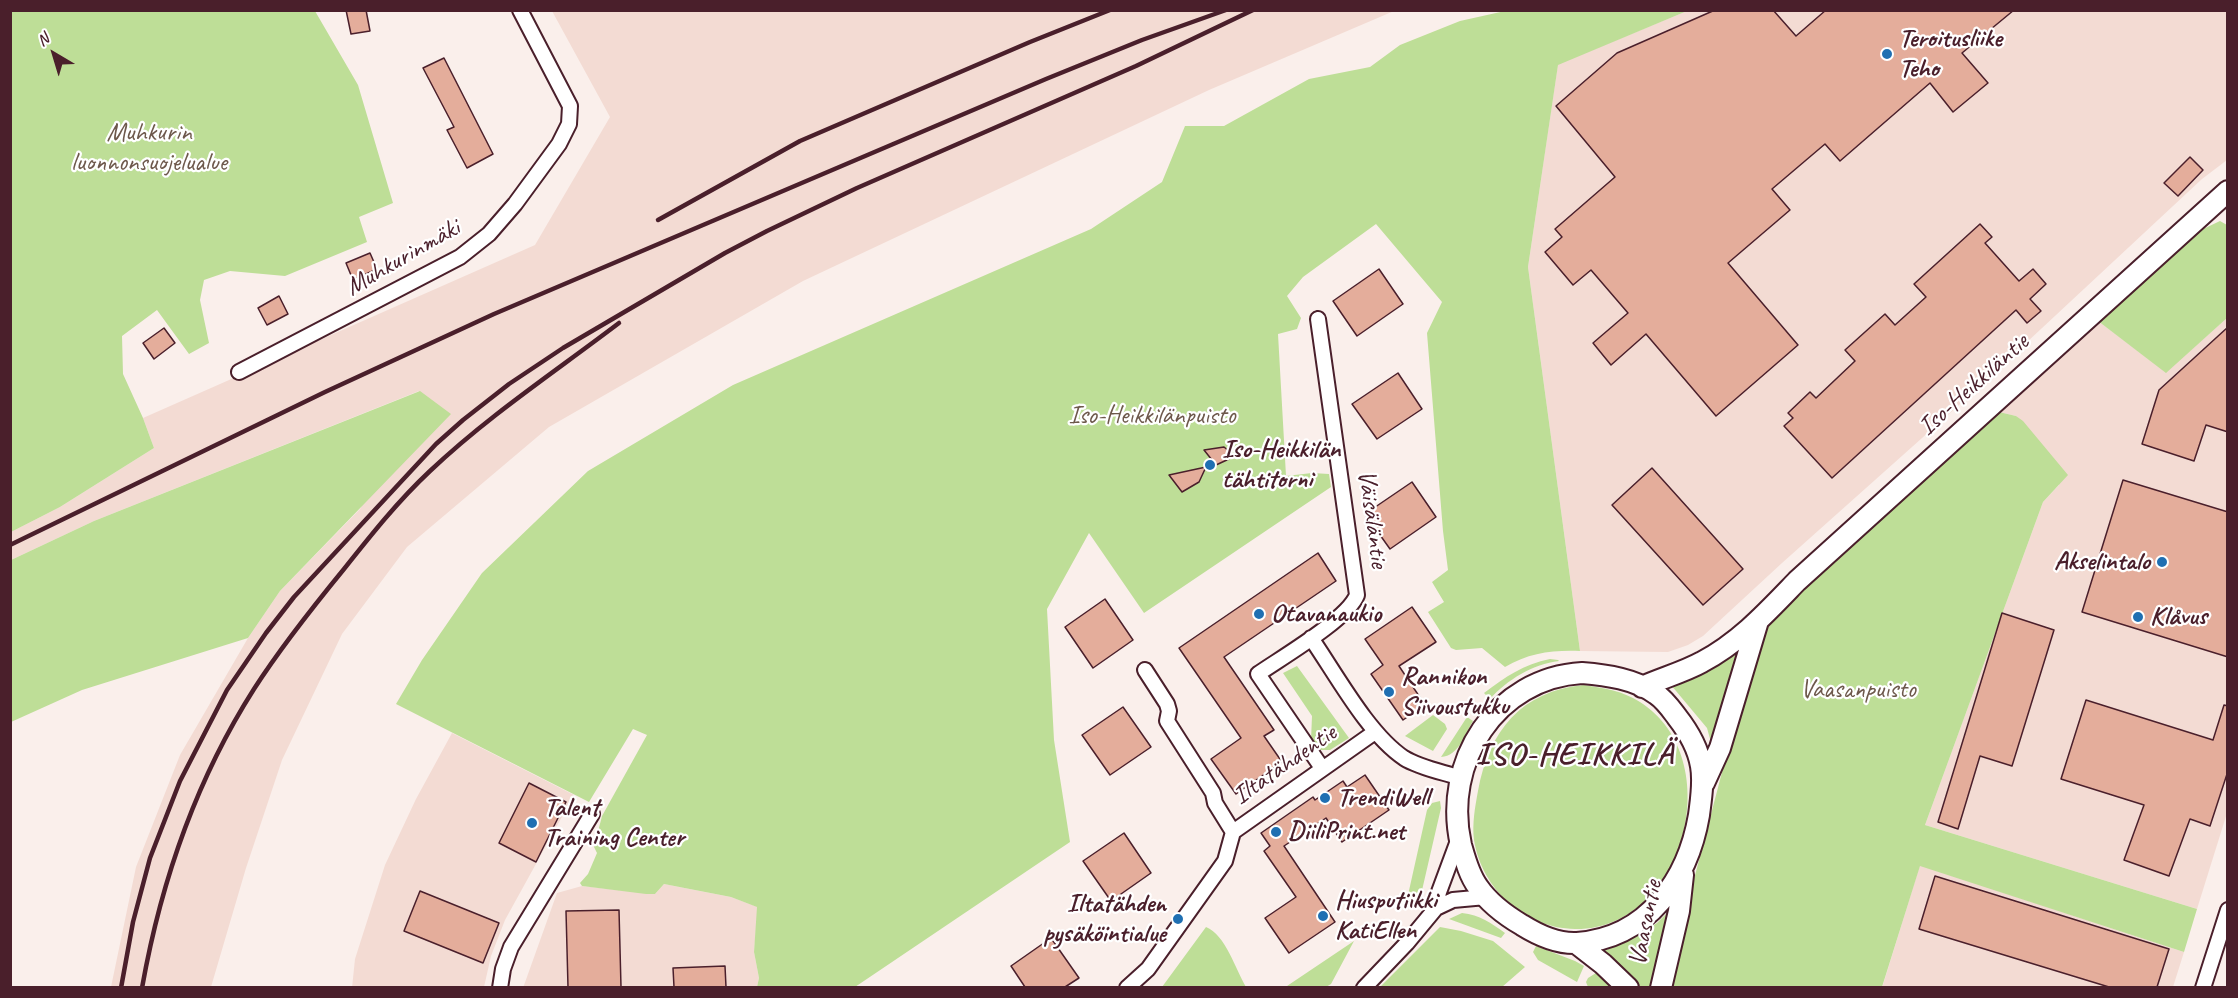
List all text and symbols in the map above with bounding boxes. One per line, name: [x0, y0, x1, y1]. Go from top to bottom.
place label: Teroitusliike Teho: [1899, 23, 2002, 84]
north arrow: [24, 24, 84, 84]
text: N: [33, 29, 53, 51]
marker: Teroitusliike Teho: [1880, 47, 1894, 61]
park label: Muhkurin luonnonsuojelualue: [71, 117, 227, 178]
street label: Muhkurinmäki: [340, 213, 466, 303]
street label: Iso-Heikkiläntie: [1912, 327, 2036, 443]
park label: Iso-Heikkilänpuisto: [1069, 400, 1235, 432]
place label: Iso-Heikkilän tähtitorni: [1222, 434, 1341, 496]
marker: Iso-Heikkilän tähtitorni: [1203, 458, 1217, 472]
street label: Väisäläntie: [1350, 468, 1394, 570]
place label: Akselintalo: [2054, 546, 2150, 578]
marker: Akselintalo: [2155, 555, 2169, 569]
place label: Otavanaukio: [1271, 598, 1381, 630]
place label: Klåvus: [2150, 601, 2207, 633]
marker: Otavanaukio: [1252, 607, 1266, 621]
marker: Klåvus: [2131, 610, 2145, 624]
place label: Rannikon Siivoustukku: [1401, 661, 1509, 722]
park label: Vaasanpuisto: [1800, 674, 1916, 706]
marker: Rannikon Siivoustukku: [1382, 685, 1396, 699]
street label: Iltatähdentie: [1227, 718, 1343, 812]
district label: ISO-HEIKKILÄ: [1476, 737, 1674, 775]
place label: TrendiWell: [1337, 782, 1429, 814]
marker: TrendiWell: [1318, 791, 1332, 805]
place label: Talent Training Center: [544, 792, 684, 854]
marker: Talent Training Center: [525, 816, 539, 830]
place label: DiiliPrint.net: [1288, 816, 1405, 848]
marker: DiiliPrint.net: [1269, 825, 1283, 839]
street label: Vaasantie: [1622, 878, 1670, 968]
place label: Hiusputiikki KatiEllen: [1335, 885, 1437, 946]
place label: Iltatähden pysäköintialue: [1043, 888, 1166, 950]
marker: Hiusputiikki KatiEllen: [1316, 909, 1330, 923]
marker: Iltatähden pysäköintialue: [1171, 912, 1185, 926]

